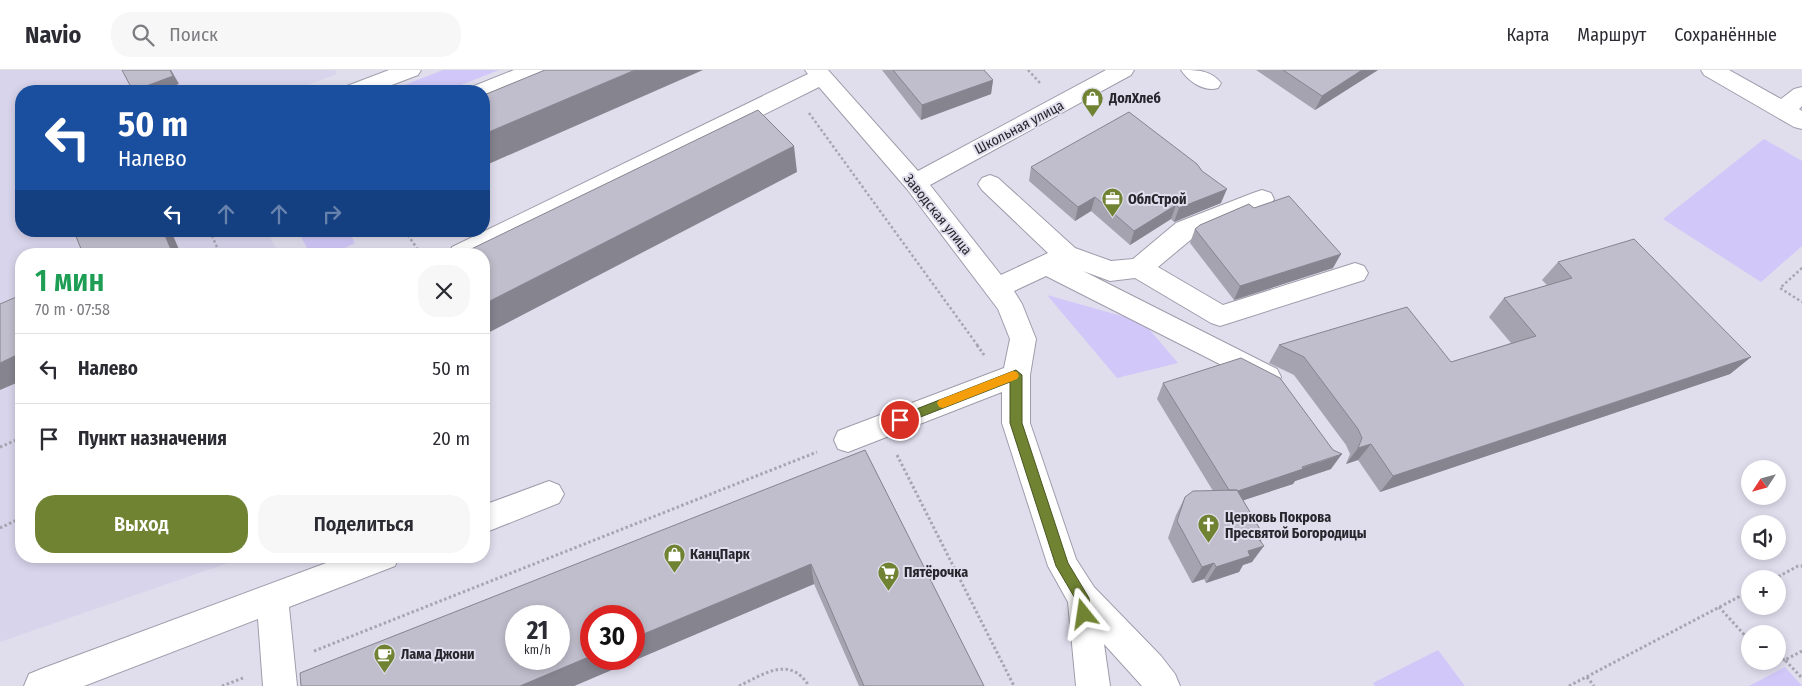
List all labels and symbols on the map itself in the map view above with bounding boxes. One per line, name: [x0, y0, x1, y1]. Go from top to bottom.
shop icon: ДолХлеб: [1081, 86, 1105, 117]
place label: ДолХлеб: [1108, 90, 1161, 107]
street label: Школьная улица: [972, 97, 1067, 158]
street label: Заводская улица: [900, 170, 976, 258]
office icon: ОблСтрой: [1100, 187, 1124, 218]
place label: ОблСтрой: [1128, 191, 1187, 208]
pin: [879, 399, 921, 441]
north arrow: [1741, 460, 1786, 505]
place label: Церковь Покрова Пресвятой Богородицы: [1225, 509, 1367, 542]
church icon: Церковь Покрова Пресвятой Богородицы: [1197, 513, 1221, 544]
shop icon: КанцПарк: [662, 542, 686, 573]
place label: КанцПарк: [690, 546, 751, 563]
supermarket icon: Пятёрочка: [876, 560, 900, 591]
place label: Пятёрочка: [904, 564, 968, 581]
position arrow: [1057, 587, 1109, 639]
speed limit sign: 30: [580, 605, 645, 670]
cafe icon: Лама Джони: [373, 642, 397, 673]
place label: Лама Джони: [401, 646, 475, 663]

